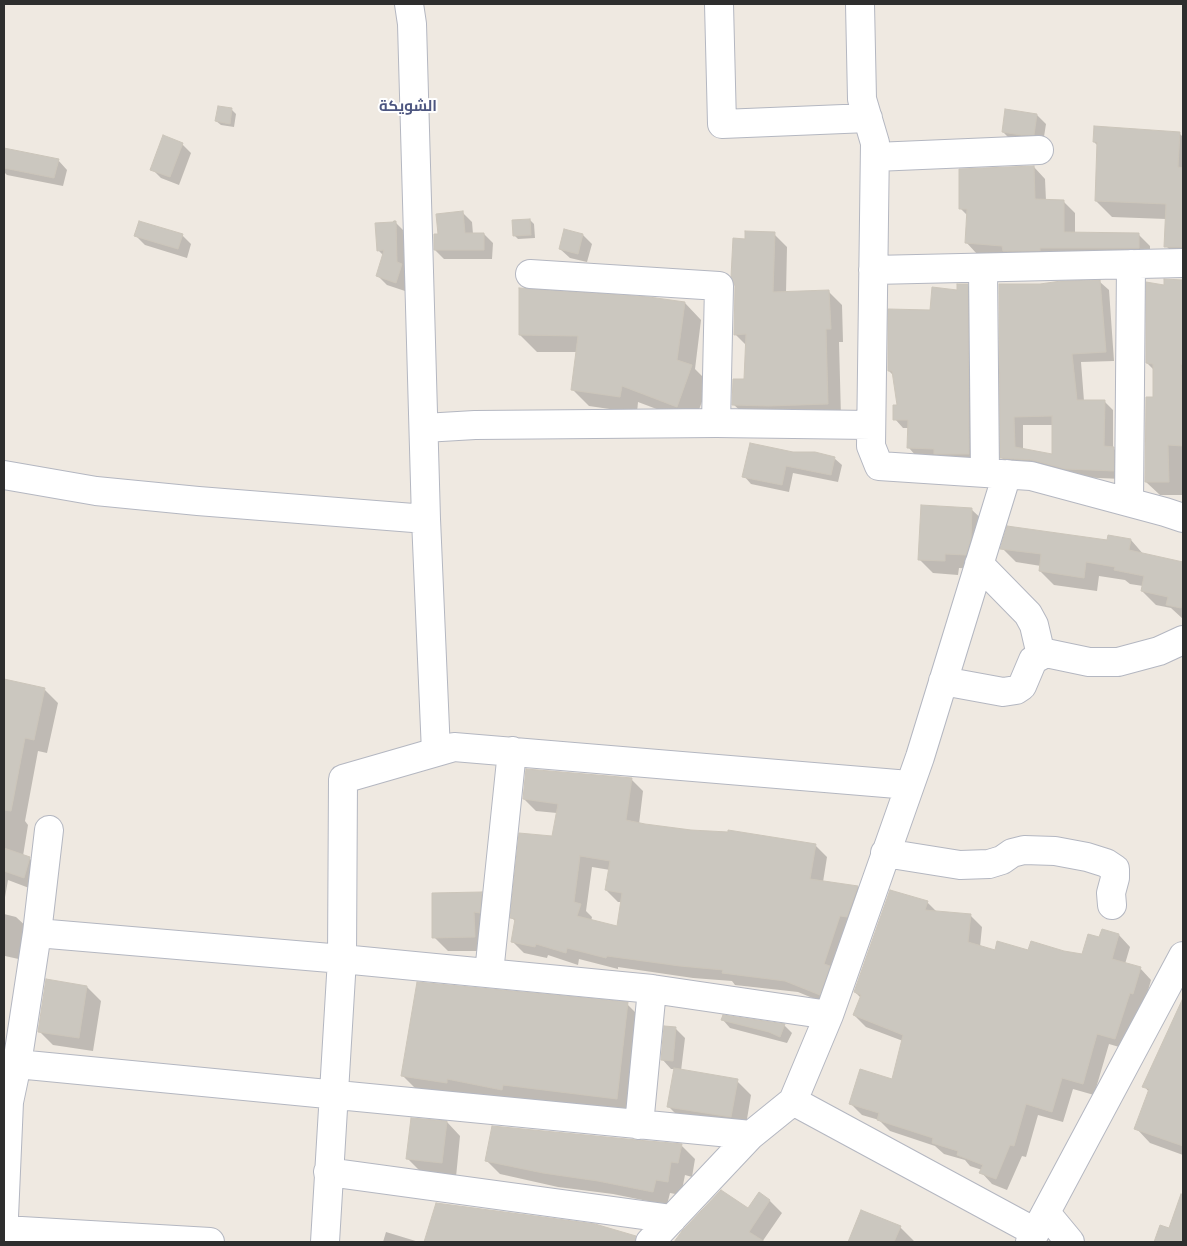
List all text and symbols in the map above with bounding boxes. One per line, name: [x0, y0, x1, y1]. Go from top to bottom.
district label: الشويكة: [379, 98, 437, 116]

